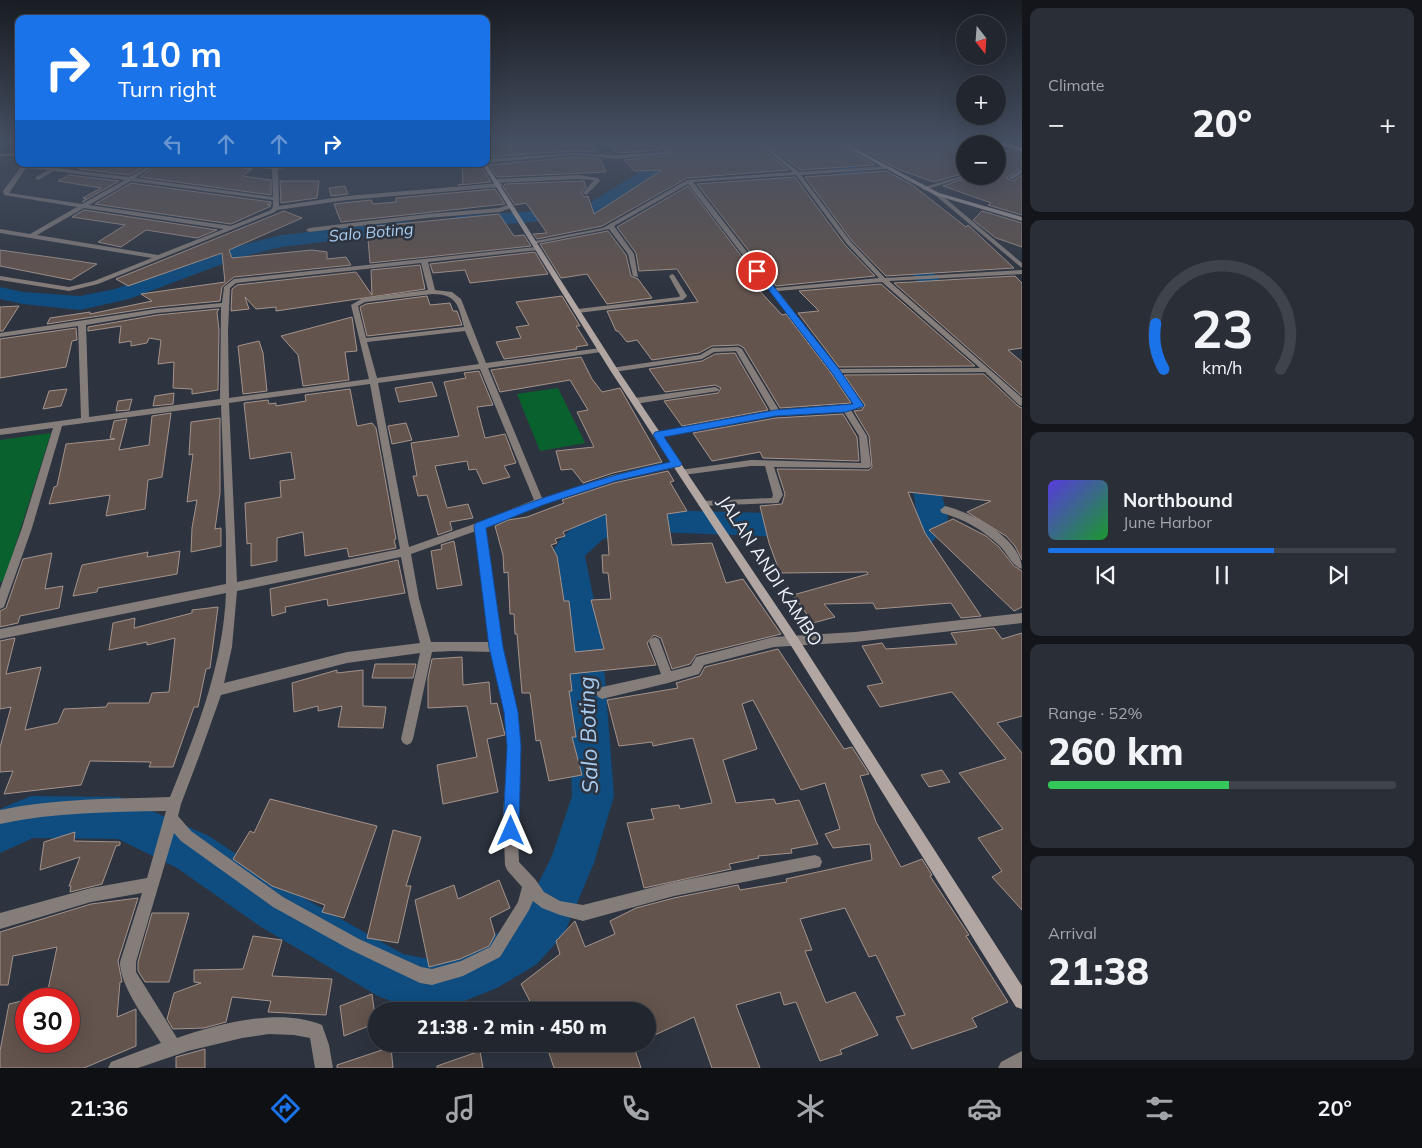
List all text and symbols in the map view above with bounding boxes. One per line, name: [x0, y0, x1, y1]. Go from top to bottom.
north arrow: [956, 15, 1006, 65]
map controls: [956, 15, 1006, 185]
text: 110 m: [118, 32, 222, 76]
icon: right: [35, 35, 100, 100]
text: Turn right: [118, 75, 216, 103]
button: +: [956, 75, 1006, 125]
text: Climate: [1048, 75, 1104, 95]
text: 20°: [1192, 99, 1252, 147]
text: −: [1048, 106, 1065, 141]
text: +: [1379, 106, 1396, 141]
icon: left: [159, 130, 187, 158]
icon: ahead: [212, 130, 240, 158]
icon: ahead: [265, 130, 293, 158]
icon: right: [318, 130, 346, 158]
button: −: [956, 135, 1006, 185]
water label: Salo Boting: [328, 218, 415, 246]
pin: [736, 250, 778, 292]
icon: arrive: [743, 257, 771, 285]
text: 23: [1191, 296, 1253, 361]
text: km/h: [1202, 356, 1242, 378]
text: Northbound: [1123, 488, 1233, 512]
street label: JALAN ANDI KAMBO: [713, 491, 828, 650]
text: June Harbor: [1123, 512, 1212, 532]
icon: previous: [1092, 561, 1120, 589]
icon: pause: [1208, 561, 1236, 589]
icon: next: [1324, 561, 1352, 589]
water label: Salo Boting: [572, 676, 604, 794]
text: Range · 52%: [1048, 703, 1143, 723]
text: 260 km: [1048, 727, 1184, 775]
position arrow: [484, 804, 536, 856]
text: Arrival: [1048, 923, 1097, 943]
text: 21:38: [1048, 947, 1149, 995]
speed limit sign: 30: [15, 988, 80, 1053]
text: 21:38 · 2 min · 450 m: [417, 1015, 607, 1039]
icon: directions: [268, 1091, 303, 1126]
icon: music: [443, 1091, 478, 1126]
icon: phone: [618, 1091, 653, 1126]
icon: climate: [793, 1091, 828, 1126]
icon: car: [967, 1091, 1002, 1126]
icon: filters: [1142, 1091, 1177, 1126]
text: 21:36: [70, 1094, 128, 1122]
text: 20°: [1317, 1094, 1352, 1122]

